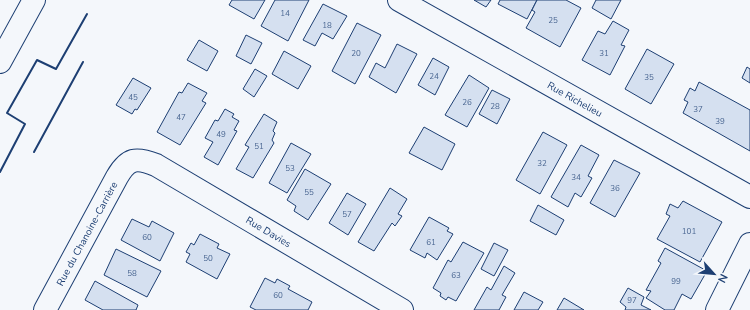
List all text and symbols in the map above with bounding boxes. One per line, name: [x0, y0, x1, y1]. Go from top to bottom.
house number: 14: [280, 8, 290, 19]
house number: 25: [548, 15, 558, 26]
house number: 18: [322, 20, 332, 31]
house number: 20: [351, 48, 361, 59]
house number: 31: [599, 48, 609, 59]
house number: 24: [429, 71, 439, 82]
house number: 35: [644, 72, 654, 83]
street label: Rue Richelieu: [545, 79, 605, 121]
house number: 45: [128, 92, 138, 103]
house number: 26: [462, 97, 472, 108]
house number: 28: [490, 101, 500, 112]
house number: 37: [693, 104, 703, 115]
house number: 47: [176, 112, 186, 123]
house number: 39: [715, 116, 725, 127]
house number: 49: [216, 129, 226, 140]
house number: 51: [254, 141, 264, 152]
house number: 32: [537, 158, 547, 169]
house number: 53: [285, 163, 295, 174]
house number: 34: [571, 172, 581, 183]
street label: Rue du Chanoine-Carrière: [53, 179, 121, 289]
house number: 36: [610, 183, 620, 194]
house number: 55: [304, 187, 314, 198]
house number: 57: [342, 209, 352, 220]
street label: Rue Davies: [243, 213, 294, 251]
house number: 101: [682, 226, 696, 237]
house number: 60: [142, 232, 152, 243]
house number: 61: [426, 237, 436, 248]
house number: 50: [203, 253, 213, 264]
north arrow: [694, 254, 734, 294]
house number: 58: [127, 268, 137, 279]
house number: 63: [451, 270, 461, 281]
text: N: [714, 271, 731, 285]
house number: 99: [671, 276, 681, 287]
house number: 60: [273, 290, 283, 301]
house number: 97: [627, 295, 637, 306]

